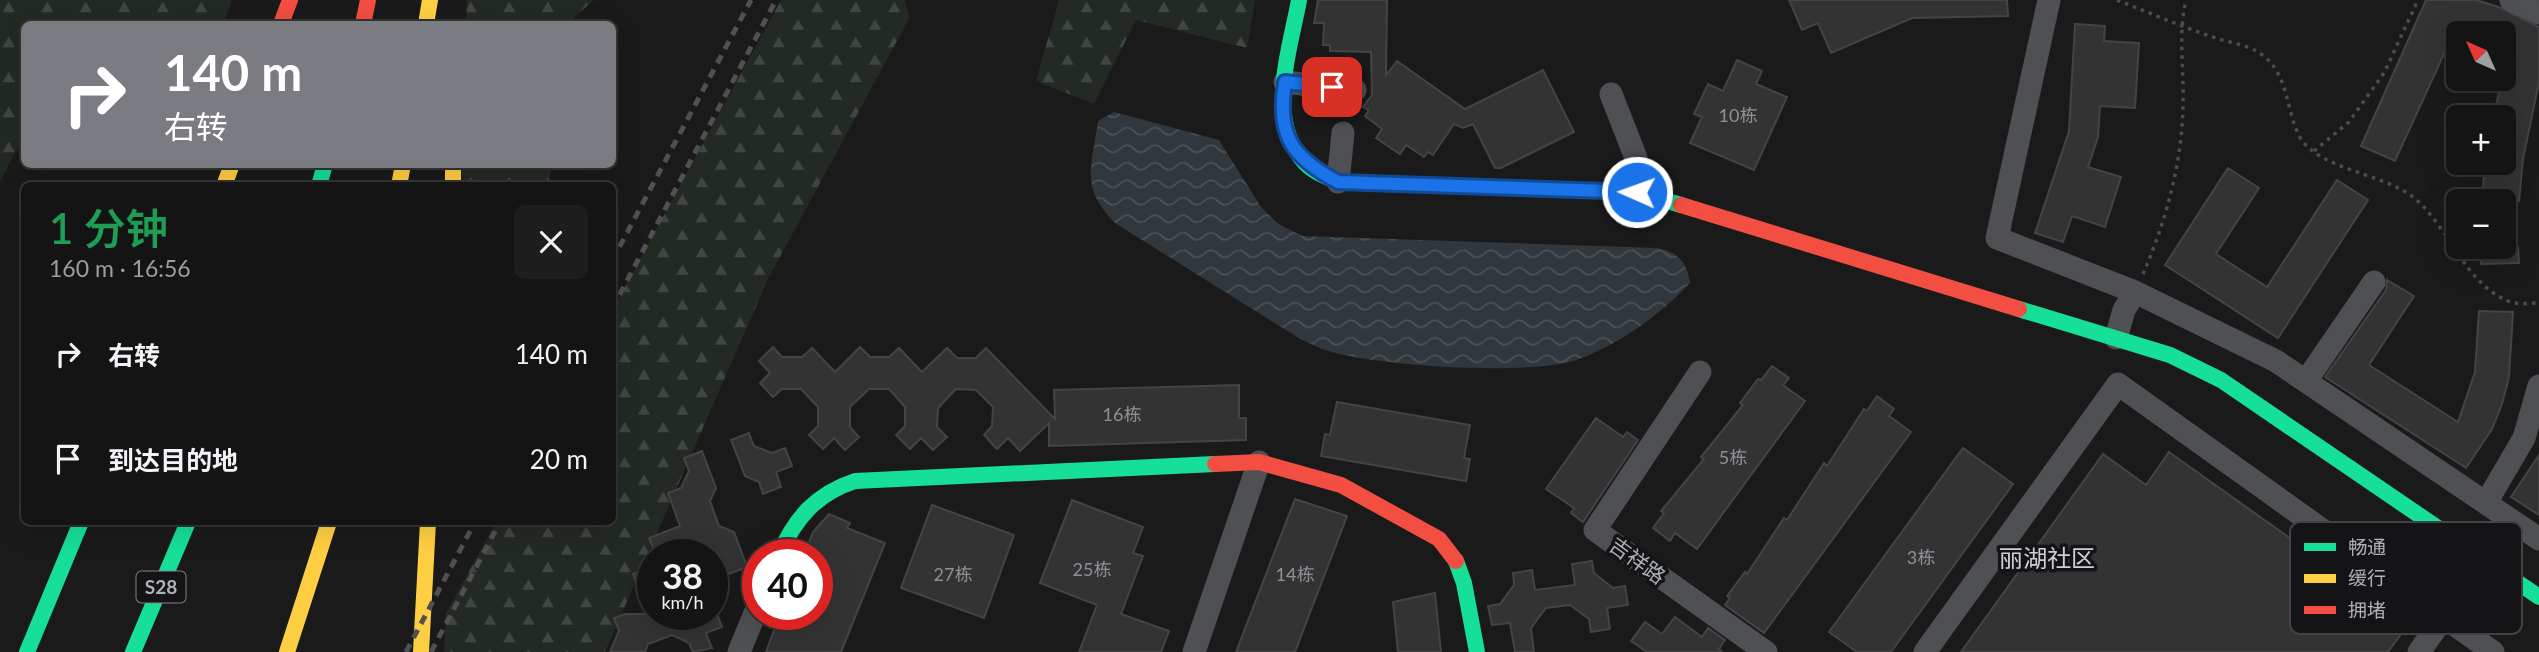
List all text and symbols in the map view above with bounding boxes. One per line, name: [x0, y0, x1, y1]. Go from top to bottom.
north arrow: [2446, 21, 2516, 91]
map controls: [2446, 21, 2516, 259]
text: 140 m: [164, 43, 302, 101]
icon: right: [49, 49, 140, 140]
pin: [1302, 57, 1362, 117]
icon: arrive: [1313, 68, 1351, 106]
house number: 10栋: [1719, 104, 1757, 126]
button: +: [2446, 105, 2516, 175]
text: 右转: [164, 107, 228, 146]
position arrow: [1600, 155, 1674, 229]
button: −: [2446, 189, 2516, 259]
text: 1 分钟: [49, 203, 168, 253]
button: close: [514, 205, 588, 279]
text: 160 m · 16:56: [49, 254, 191, 282]
icon: right: [49, 335, 87, 373]
text: 140 m: [515, 338, 588, 370]
text: 右转: [108, 339, 160, 371]
house number: 16栋: [1103, 403, 1141, 425]
icon: arrive: [49, 440, 87, 478]
text: 20 m: [530, 443, 588, 475]
text: 到达目的地: [108, 444, 238, 476]
house number: 5栋: [1719, 446, 1747, 468]
legend: [2290, 522, 2522, 634]
street label: 吉祥路: [1605, 531, 1671, 588]
text: 畅通: [2348, 535, 2386, 558]
speed limit sign: 40: [742, 539, 833, 630]
district label: 丽湖社区: [1999, 543, 2095, 572]
house number: 3栋: [1907, 546, 1935, 568]
text: 38: [662, 554, 703, 596]
house number: 25栋: [1073, 558, 1111, 580]
house number: 27栋: [934, 563, 972, 585]
house number: 14栋: [1276, 563, 1314, 585]
text: 缓行: [2348, 566, 2386, 589]
road number: S28: [136, 572, 186, 602]
text: km/h: [661, 591, 704, 613]
text: 拥堵: [2348, 598, 2386, 621]

